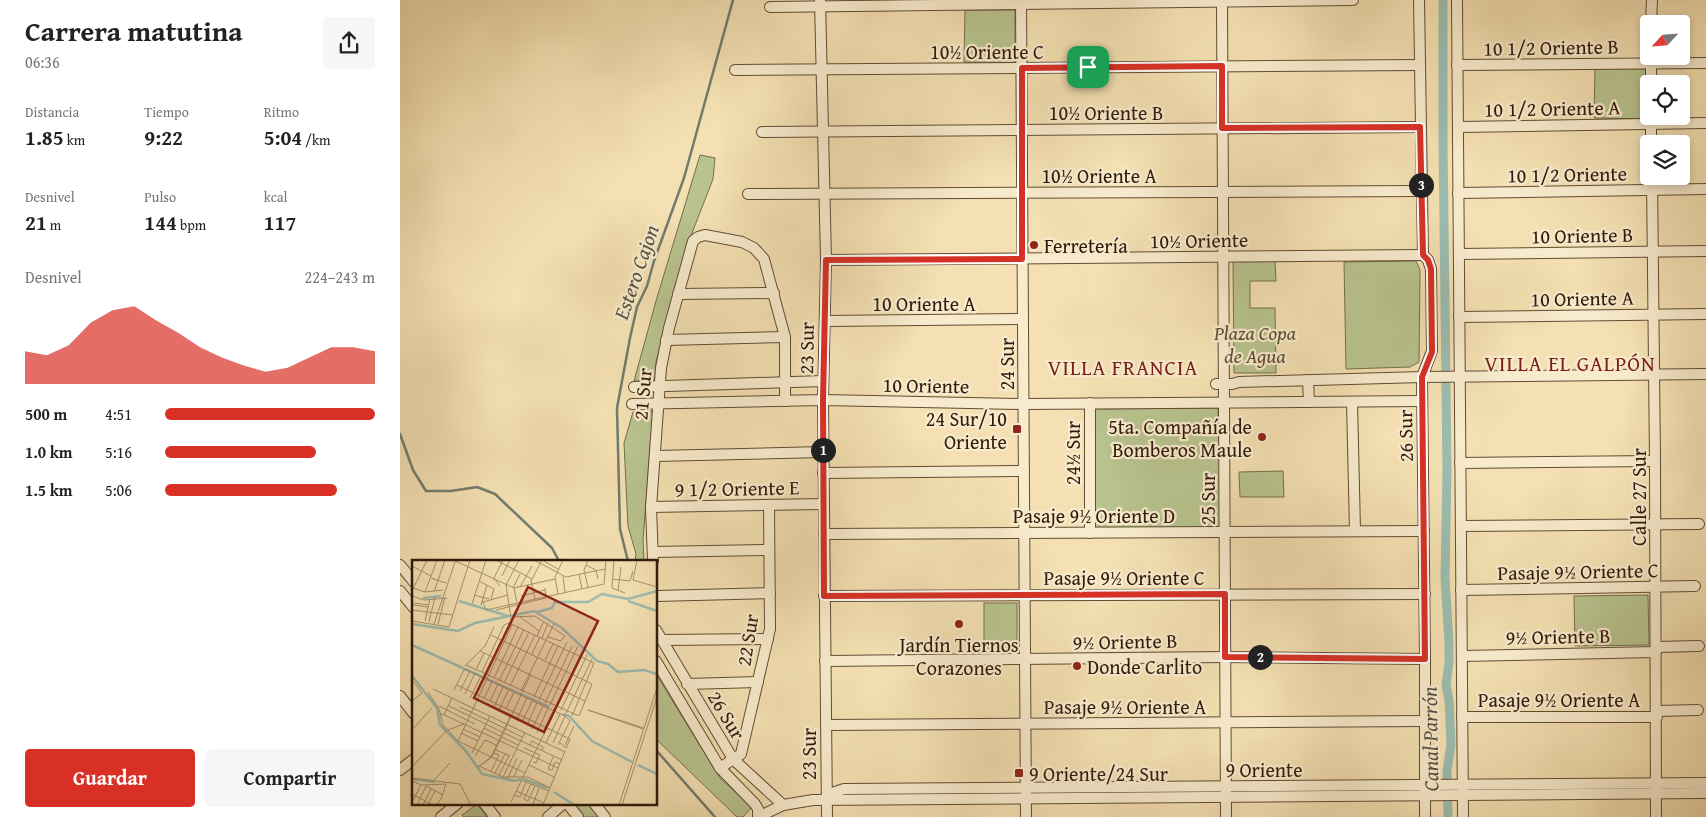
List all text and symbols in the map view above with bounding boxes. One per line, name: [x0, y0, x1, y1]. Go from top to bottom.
text: Carrera matutina: [25, 10, 243, 51]
north arrow: [1640, 15, 1690, 65]
map controls: [1640, 15, 1690, 185]
button: share: [323, 17, 375, 69]
street label: 10 1/2 Oriente B: [1483, 31, 1619, 63]
street label: 10½ Oriente C: [930, 37, 1044, 66]
pin: [1067, 46, 1109, 88]
text: 06:36: [25, 50, 60, 74]
icon: arrive: [1074, 53, 1102, 81]
button: locate: [1640, 75, 1690, 125]
street label: 10 1/2 Oriente A: [1484, 92, 1620, 124]
street label: 10½ Oriente B: [1049, 98, 1163, 127]
text: Distancia: [25, 102, 79, 122]
text: Tiempo: [144, 102, 189, 122]
text: Ritmo: [264, 102, 299, 122]
text: 1.85: [25, 122, 64, 153]
text: 9:22: [144, 122, 183, 153]
text: 5:04: [264, 122, 302, 153]
text: km: [64, 130, 85, 150]
text: /km: [302, 130, 330, 150]
button: layers: [1640, 135, 1690, 185]
street label: 10 1/2 Oriente: [1507, 158, 1627, 190]
street label: 10½ Oriente A: [1041, 161, 1157, 190]
pin: 3: [1408, 172, 1434, 198]
text: 3: [1418, 175, 1425, 195]
text: Desnivel: [25, 187, 75, 207]
text: Pulso: [144, 187, 176, 207]
text: kcal: [264, 187, 288, 207]
text: 21: [25, 207, 47, 238]
text: 144: [144, 207, 177, 238]
text: 117: [264, 207, 296, 238]
text: m: [47, 215, 61, 235]
text: bpm: [177, 215, 206, 235]
water label: Estero Cajon: [605, 220, 667, 325]
street label: 10 Oriente B: [1531, 220, 1633, 250]
street label: 10½ Oriente: [1149, 225, 1249, 255]
place label: Ferretería: [1044, 231, 1128, 260]
marker: Ferretería: [1028, 239, 1040, 251]
text: Desnivel: [25, 265, 82, 289]
text: 224–243 m: [305, 265, 375, 289]
street label: 10 Oriente A: [1530, 283, 1634, 313]
street label: 10 Oriente A: [872, 289, 976, 318]
park label: Plaza Copa de Agua: [1213, 318, 1297, 370]
street label: 23 Sur: [791, 322, 821, 374]
street label: 24 Sur: [992, 338, 1021, 390]
district label: VILLA EL GALPÓN: [1484, 348, 1656, 379]
district label: VILLA FRANCIA: [1048, 352, 1198, 383]
street label: 21 Sur: [625, 367, 659, 421]
street label: 10 Oriente: [882, 370, 970, 400]
text: 500 m: [25, 402, 67, 426]
text: 4:51: [105, 402, 132, 426]
place label: 24 Sur/10 Oriente: [926, 404, 1007, 456]
street label: 26 Sur: [1390, 410, 1420, 462]
place label: 5ta. Compañía de Bomberos Maule: [1108, 412, 1252, 464]
street label: 24½ Sur: [1058, 421, 1087, 485]
marker: 24 Sur/10 Oriente: [1011, 423, 1023, 435]
marker: 5ta. Compañía de Bomberos Maule: [1256, 431, 1268, 443]
pin: 1: [810, 438, 836, 462]
text: 1.0 km: [25, 440, 72, 464]
text: 5:16: [105, 440, 132, 464]
text: 1: [820, 440, 827, 460]
street label: Calle 27 Sur: [1624, 448, 1653, 546]
street label: 9 1/2 Oriente E: [674, 472, 800, 504]
street label: 25 Sur: [1193, 473, 1222, 525]
text: 1.5 km: [25, 478, 72, 502]
text: 5:06: [105, 478, 132, 502]
street label: Pasaje 9½ Oriente D: [1013, 501, 1175, 530]
street label: Pasaje 9½ Oriente C: [1497, 555, 1659, 587]
inset map: [412, 560, 658, 804]
street label: Pasaje 9½ Oriente C: [1043, 563, 1205, 592]
street label: 22 Sur: [729, 612, 765, 668]
marker: Jardín Tiernos Corazones: [953, 618, 965, 630]
street label: 9½ Oriente B: [1505, 621, 1611, 651]
street label: 9½ Oriente B: [1072, 626, 1178, 656]
place label: Jardín Tiernos Corazones: [896, 630, 1019, 682]
pin: 2: [1248, 644, 1272, 670]
text: 2: [1257, 647, 1264, 667]
place label: Donde Carlito: [1087, 652, 1202, 681]
marker: Donde Carlito: [1071, 660, 1083, 672]
street label: 26 Sur: [701, 685, 753, 745]
street label: Pasaje 9½ Oriente A: [1478, 685, 1640, 714]
water label: Canal Parrón: [1414, 686, 1446, 792]
street label: Pasaje 9½ Oriente A: [1044, 692, 1206, 721]
street label: 23 Sur: [794, 728, 823, 780]
button: Guardar: [25, 749, 195, 807]
button: Compartir: [205, 749, 375, 807]
street label: 9 Oriente: [1225, 755, 1303, 784]
place label: 9 Oriente/24 Sur: [1029, 759, 1168, 788]
marker: 9 Oriente/24 Sur: [1013, 767, 1025, 779]

